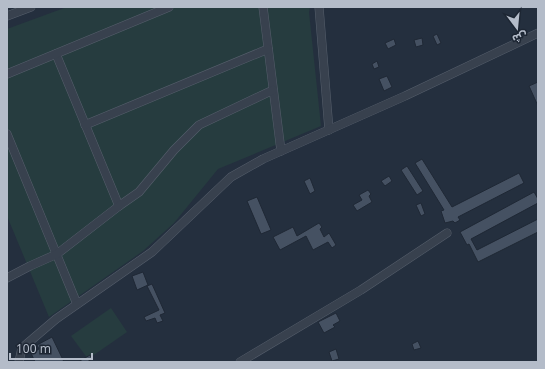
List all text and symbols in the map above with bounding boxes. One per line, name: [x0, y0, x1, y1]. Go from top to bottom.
north arrow: [497, 8, 537, 48]
text: ش: [511, 29, 529, 47]
scale bar: [10, 335, 92, 361]
text: 100 m: [16, 340, 51, 357]

